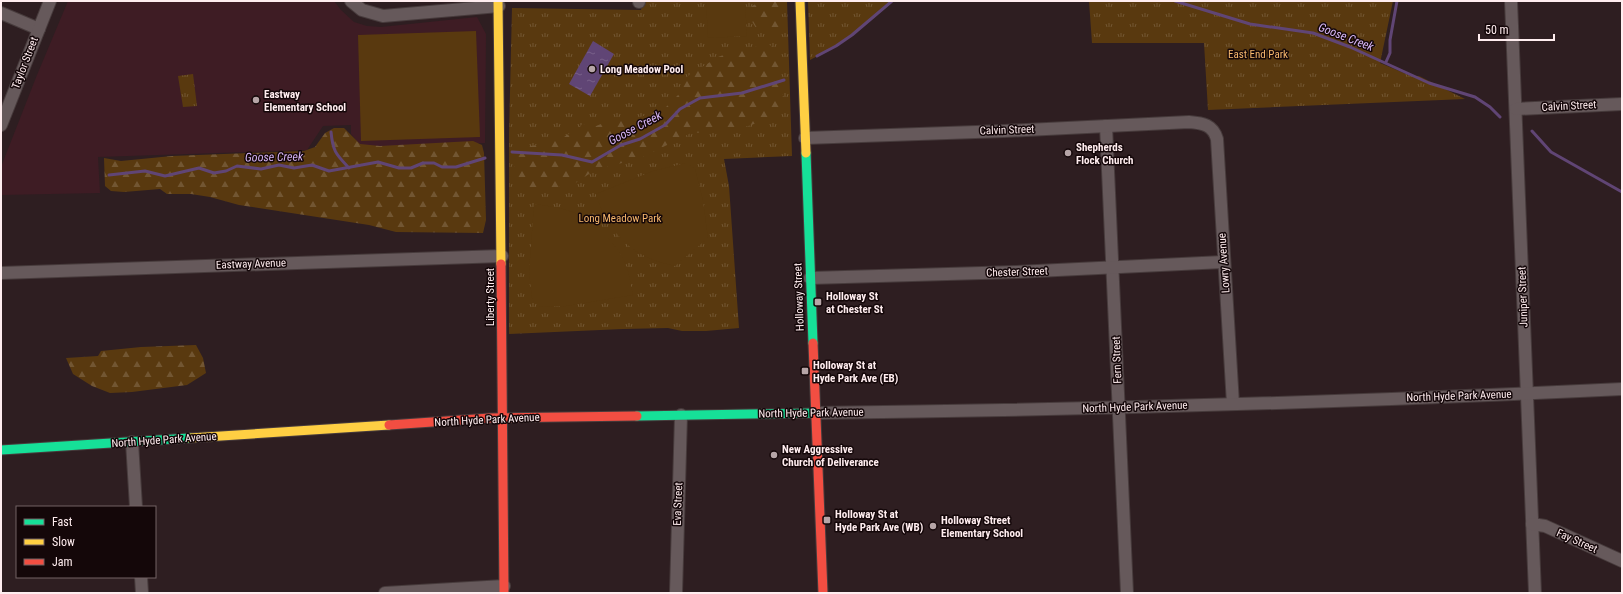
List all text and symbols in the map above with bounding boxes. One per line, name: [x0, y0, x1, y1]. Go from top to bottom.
scale bar: [1479, 16, 1554, 42]
water label: Goose Creek: [1316, 20, 1376, 54]
text: 50 m: [1485, 23, 1509, 37]
street label: Taylor Street: [9, 35, 41, 91]
park label: East End Park: [1228, 48, 1288, 61]
place label: Long Meadow Pool: [600, 63, 684, 76]
marker: Long Meadow Pool: [587, 64, 597, 74]
place label: Eastway Elementary School: [264, 88, 346, 114]
marker: Eastway Elementary School: [251, 95, 261, 105]
street label: Calvin Street: [1541, 98, 1597, 114]
water label: Goose Creek: [606, 108, 665, 148]
street label: Calvin Street: [979, 123, 1035, 137]
place label: Shepherds Flock Church: [1076, 141, 1133, 167]
marker: Shepherds Flock Church: [1063, 148, 1073, 158]
water label: Goose Creek: [245, 149, 304, 165]
park label: Long Meadow Park: [578, 212, 662, 225]
street label: Lowry Avenue: [1215, 233, 1233, 293]
street label: Eastway Avenue: [216, 256, 286, 272]
street label: Holloway Street: [791, 263, 807, 331]
street label: Chester Street: [986, 264, 1048, 280]
street label: Juniper Street: [1515, 266, 1531, 328]
street label: Liberty Street: [484, 268, 497, 326]
place label: Holloway St at Chester St: [826, 290, 884, 316]
marker: Holloway St at Chester St: [813, 297, 823, 307]
street label: Fern Street: [1110, 336, 1124, 384]
place label: Holloway St at Hyde Park Ave (EB): [813, 359, 898, 385]
marker: Holloway St at Hyde Park Ave (EB): [800, 366, 810, 376]
street label: North Hyde Park Avenue: [1406, 388, 1512, 404]
street label: North Hyde Park Avenue: [1082, 399, 1188, 415]
street label: North Hyde Park Avenue: [758, 406, 864, 420]
street label: North Hyde Park Avenue: [434, 411, 540, 429]
street label: North Hyde Park Avenue: [111, 430, 217, 450]
place label: New Aggressive Church of Deliverance: [782, 443, 879, 469]
marker: New Aggressive Church of Deliverance: [769, 450, 779, 460]
street label: Eva Street: [671, 482, 685, 526]
legend: [16, 506, 156, 578]
place label: Holloway St at Hyde Park Ave (WB): [835, 508, 923, 534]
place label: Holloway Street Elementary School: [941, 514, 1023, 540]
text: Fast: [52, 515, 73, 529]
marker: Holloway St at Hyde Park Ave (WB): [822, 515, 832, 525]
marker: Holloway Street Elementary School: [928, 521, 938, 531]
street label: Fay Street: [1555, 526, 1599, 556]
text: Slow: [52, 535, 75, 549]
text: Jam: [52, 555, 73, 569]

